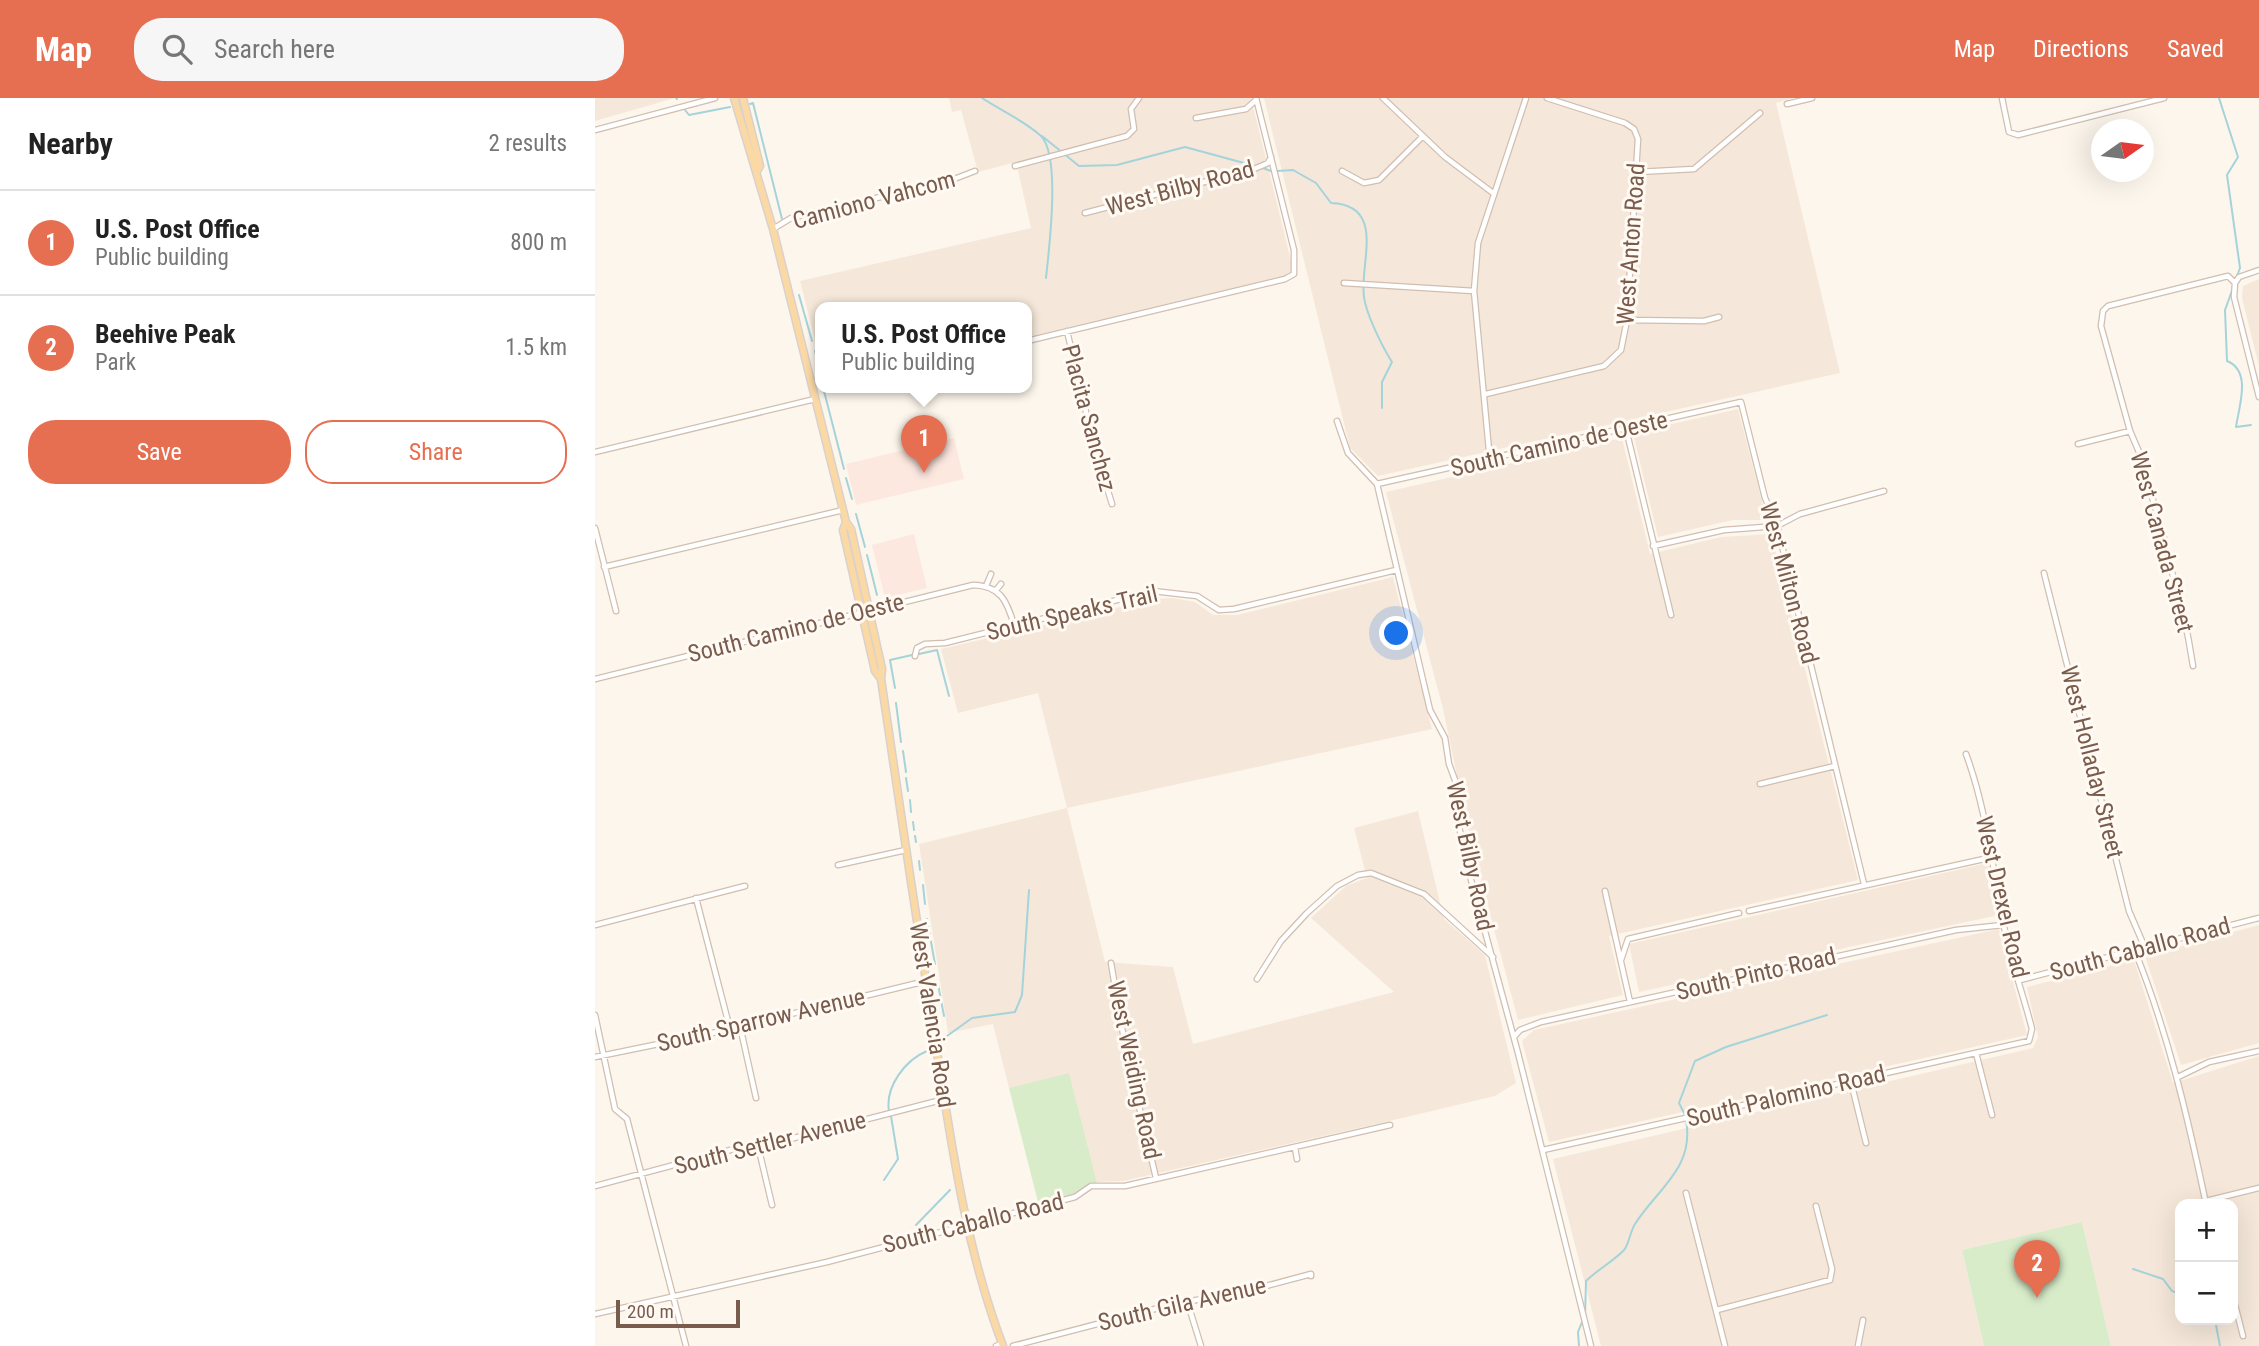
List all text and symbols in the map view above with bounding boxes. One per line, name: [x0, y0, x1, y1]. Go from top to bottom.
search box: [134, 18, 624, 81]
text: Map: [35, 30, 92, 69]
icon: search: [158, 30, 196, 68]
text: Search here: [214, 34, 335, 64]
text: Map: [1954, 35, 1995, 63]
text: Directions: [2033, 35, 2129, 63]
text: Saved: [2167, 35, 2224, 63]
north arrow: [2091, 119, 2154, 182]
text: Nearby: [28, 126, 113, 161]
text: 2 results: [489, 130, 567, 157]
street label: West Bilby Road: [1103, 155, 1257, 221]
street label: West Anton Road: [1611, 162, 1651, 326]
street label: Camiono Vahcom: [790, 165, 958, 235]
text: U.S. Post Office: [95, 214, 260, 244]
text: 1: [45, 229, 57, 256]
text: 800 m: [510, 229, 567, 256]
text: Public building: [95, 244, 229, 271]
popup: [815, 302, 1032, 393]
text: Beehive Peak: [95, 319, 236, 349]
text: U.S. Post Office: [841, 319, 1006, 349]
text: 2: [45, 334, 57, 361]
text: 1.5 km: [505, 334, 567, 361]
street label: Placita Sanchez: [1056, 341, 1122, 495]
text: Park: [95, 349, 136, 376]
text: Public building: [841, 349, 975, 376]
street label: South Camino de Oeste: [1448, 405, 1670, 483]
pin: 1: [901, 415, 947, 473]
button: Save: [28, 420, 291, 484]
button: Share: [305, 420, 567, 484]
street label: West Canada Street: [2124, 449, 2200, 635]
street label: West Milton Road: [1754, 499, 1824, 667]
street label: South Speaks Trail: [984, 580, 1160, 646]
street label: South Camino de Oeste: [685, 588, 907, 668]
your location: [1379, 616, 1413, 650]
street label: West Holladay Street: [2055, 663, 2129, 861]
street label: West Bilby Road: [1440, 779, 1500, 933]
street label: West Drexel Road: [1970, 813, 2034, 981]
street label: South Caballo Road: [2047, 911, 2233, 987]
street label: West Valencia Road: [904, 920, 960, 1110]
street label: South Pinto Road: [1673, 942, 1839, 1006]
street label: West Weiding Road: [1101, 978, 1167, 1162]
street label: South Sparrow Avenue: [654, 982, 868, 1058]
street label: South Palomino Road: [1684, 1059, 1888, 1133]
street label: South Settler Avenue: [671, 1106, 869, 1180]
street label: South Caballo Road: [880, 1187, 1066, 1259]
map controls: [2175, 1199, 2238, 1325]
button: +: [2175, 1199, 2238, 1262]
pin: 2: [2014, 1240, 2060, 1298]
button: −: [2175, 1262, 2238, 1325]
street label: South Gila Avenue: [1095, 1271, 1269, 1337]
scale bar: [616, 1297, 740, 1329]
text: 200 m: [627, 1300, 674, 1323]

